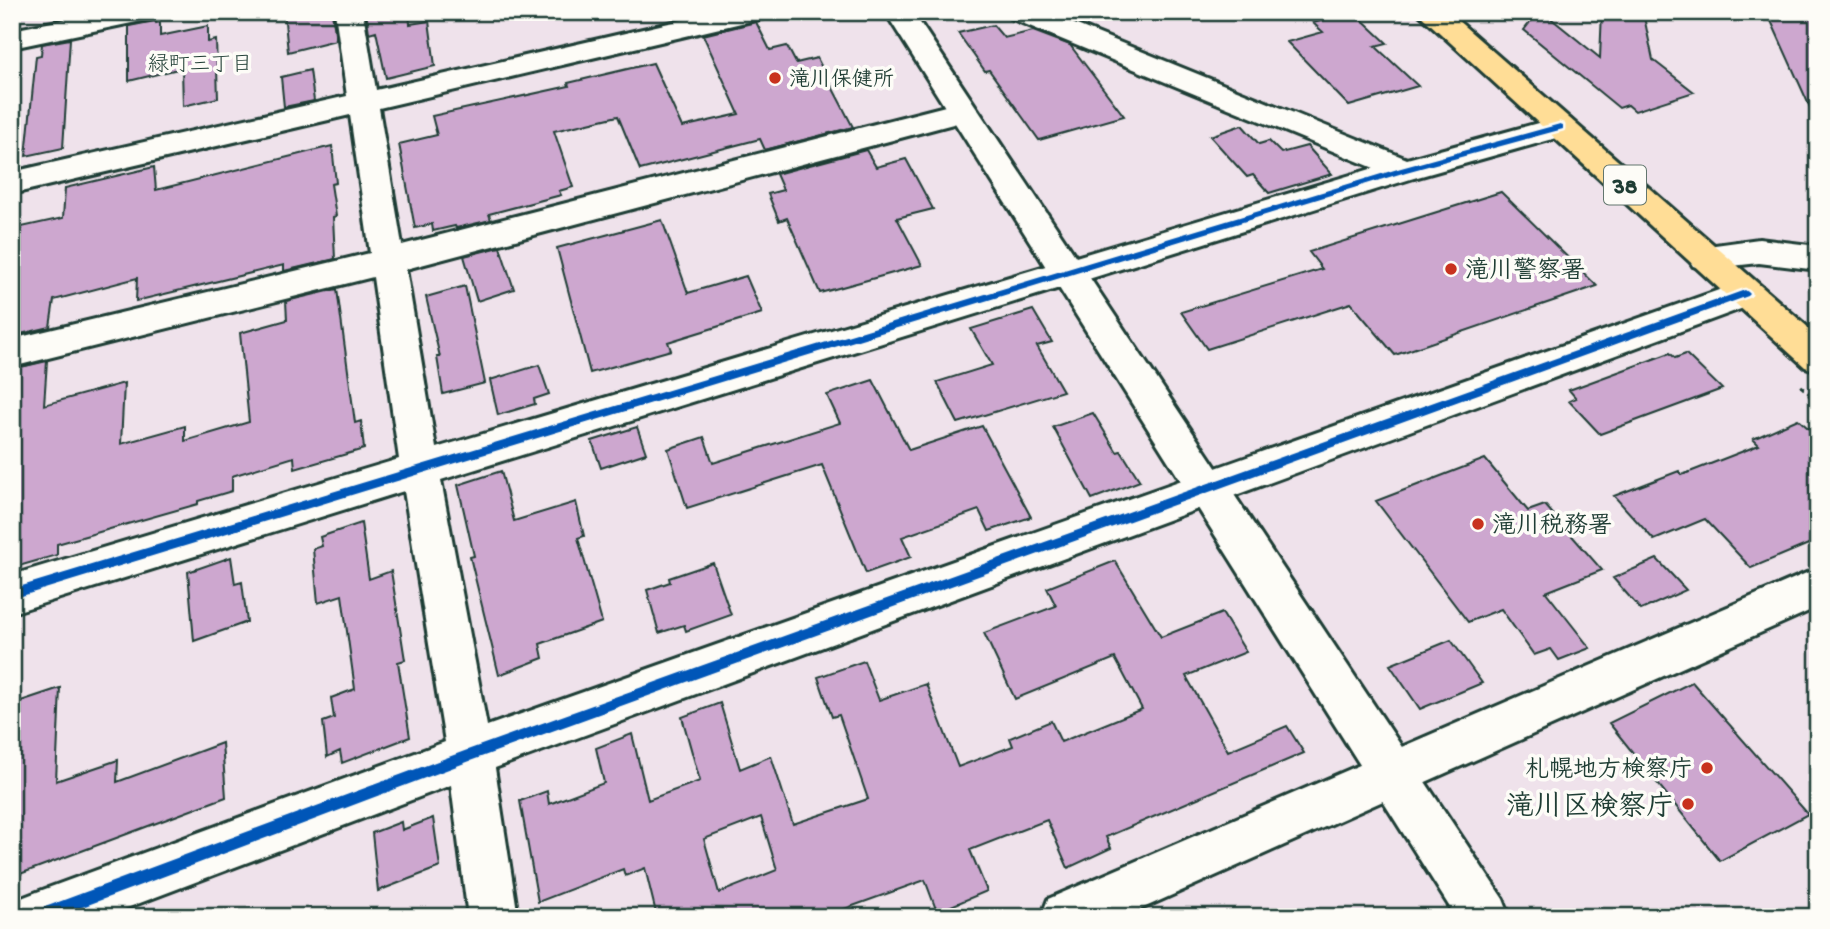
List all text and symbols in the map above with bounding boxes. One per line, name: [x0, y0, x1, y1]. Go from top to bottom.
district label: 緑町三丁目: [148, 53, 253, 79]
place label: 滝川保健所: [789, 67, 894, 94]
marker: 滝川保健所: [767, 70, 783, 86]
road number: 38: [1604, 166, 1646, 204]
place label: 滝川警察署: [1465, 257, 1585, 287]
marker: 滝川警察署: [1443, 261, 1459, 277]
place label: 滝川税務署: [1492, 512, 1612, 542]
marker: 滝川税務署: [1470, 516, 1486, 532]
place label: 札幌地方検察庁: [1525, 756, 1693, 786]
marker: 札幌地方検察庁: [1699, 760, 1715, 776]
place label: 滝川区検察庁: [1506, 791, 1674, 825]
marker: 滝川区検察庁: [1680, 796, 1696, 812]

